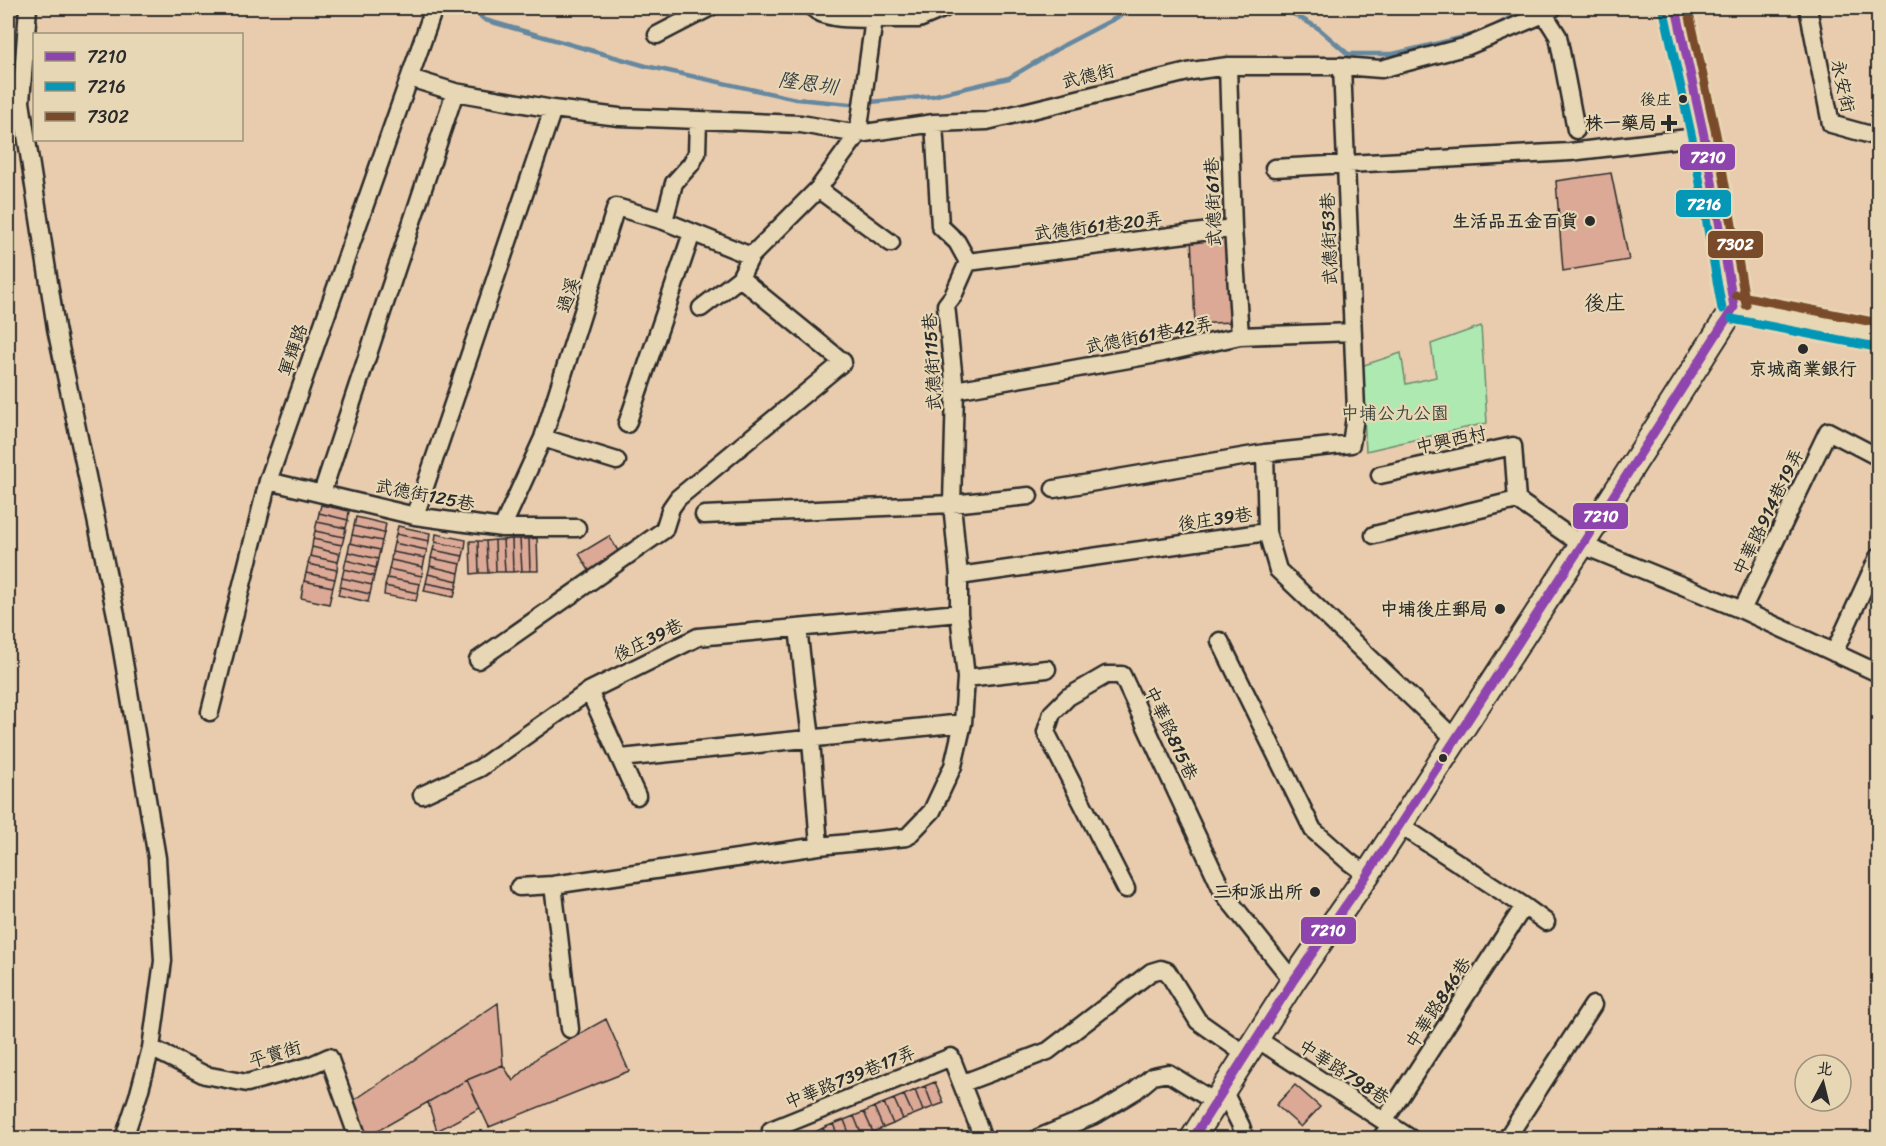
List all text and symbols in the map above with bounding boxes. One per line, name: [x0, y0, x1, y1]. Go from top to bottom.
legend: [33, 33, 243, 141]
text: 7210: [87, 41, 127, 73]
street label: 武德街: [1058, 54, 1118, 98]
street label: 永安街: [1822, 56, 1864, 116]
water label: 隆恩圳: [776, 62, 842, 105]
text: 7216: [87, 71, 126, 103]
place label: 後庄: [1640, 85, 1672, 114]
marker: 後庄: [1677, 93, 1689, 105]
text: 7302: [87, 101, 129, 133]
place label: 株一藥局: [1585, 107, 1657, 139]
marker: 株一藥局: [1662, 116, 1676, 130]
line badge: 7210: [1679, 143, 1736, 171]
text: 7210: [1690, 143, 1726, 172]
street label: 武德街61巷: [1195, 156, 1231, 248]
line badge: 7216: [1675, 189, 1732, 218]
text: 7216: [1687, 190, 1721, 219]
street label: 武德街53巷: [1311, 192, 1347, 286]
street label: 武德街61巷20弄: [1032, 202, 1164, 250]
place label: 生活品五金百貨: [1452, 205, 1578, 237]
marker: 生活品五金百貨: [1583, 214, 1597, 228]
line badge: 7302: [1707, 230, 1764, 259]
text: 7302: [1716, 230, 1754, 259]
street label: 過溪: [547, 273, 589, 317]
district label: 後庄: [1584, 284, 1626, 322]
street label: 武德街61巷42弄: [1082, 307, 1216, 363]
street label: 武德街115巷: [913, 312, 951, 412]
street label: 軍輝路: [269, 319, 317, 381]
marker: 京城商業銀行: [1796, 342, 1810, 356]
place label: 京城商業銀行: [1749, 353, 1857, 385]
park label: 中埔公九公園: [1341, 397, 1449, 429]
street label: 中興西村: [1412, 417, 1490, 463]
street label: 中華路914巷19弄: [1723, 443, 1813, 581]
street label: 武德街125巷: [372, 470, 478, 520]
street label: 後庄39巷: [1176, 498, 1254, 540]
line badge: 7210: [1572, 502, 1629, 530]
text: 7210: [1583, 502, 1619, 531]
place label: 中埔後庄郵局: [1380, 593, 1488, 625]
marker: 中埔後庄郵局: [1493, 602, 1507, 616]
street label: 後庄39巷: [607, 609, 689, 671]
street label: 中華路815巷: [1135, 680, 1207, 786]
unlabelled marker: [1437, 752, 1449, 764]
place label: 三和派出所: [1213, 876, 1303, 908]
marker: 三和派出所: [1308, 885, 1322, 899]
line badge: 7210: [1300, 916, 1357, 945]
text: 7210: [1310, 916, 1346, 945]
street label: 中華路846巷: [1396, 951, 1480, 1055]
street label: 中華路798巷: [1292, 1030, 1396, 1114]
street label: 平實街: [245, 1031, 305, 1077]
street label: 中華路739巷17弄: [779, 1036, 921, 1118]
north arrow: [1793, 1053, 1853, 1113]
text: 北: [1815, 1053, 1834, 1084]

